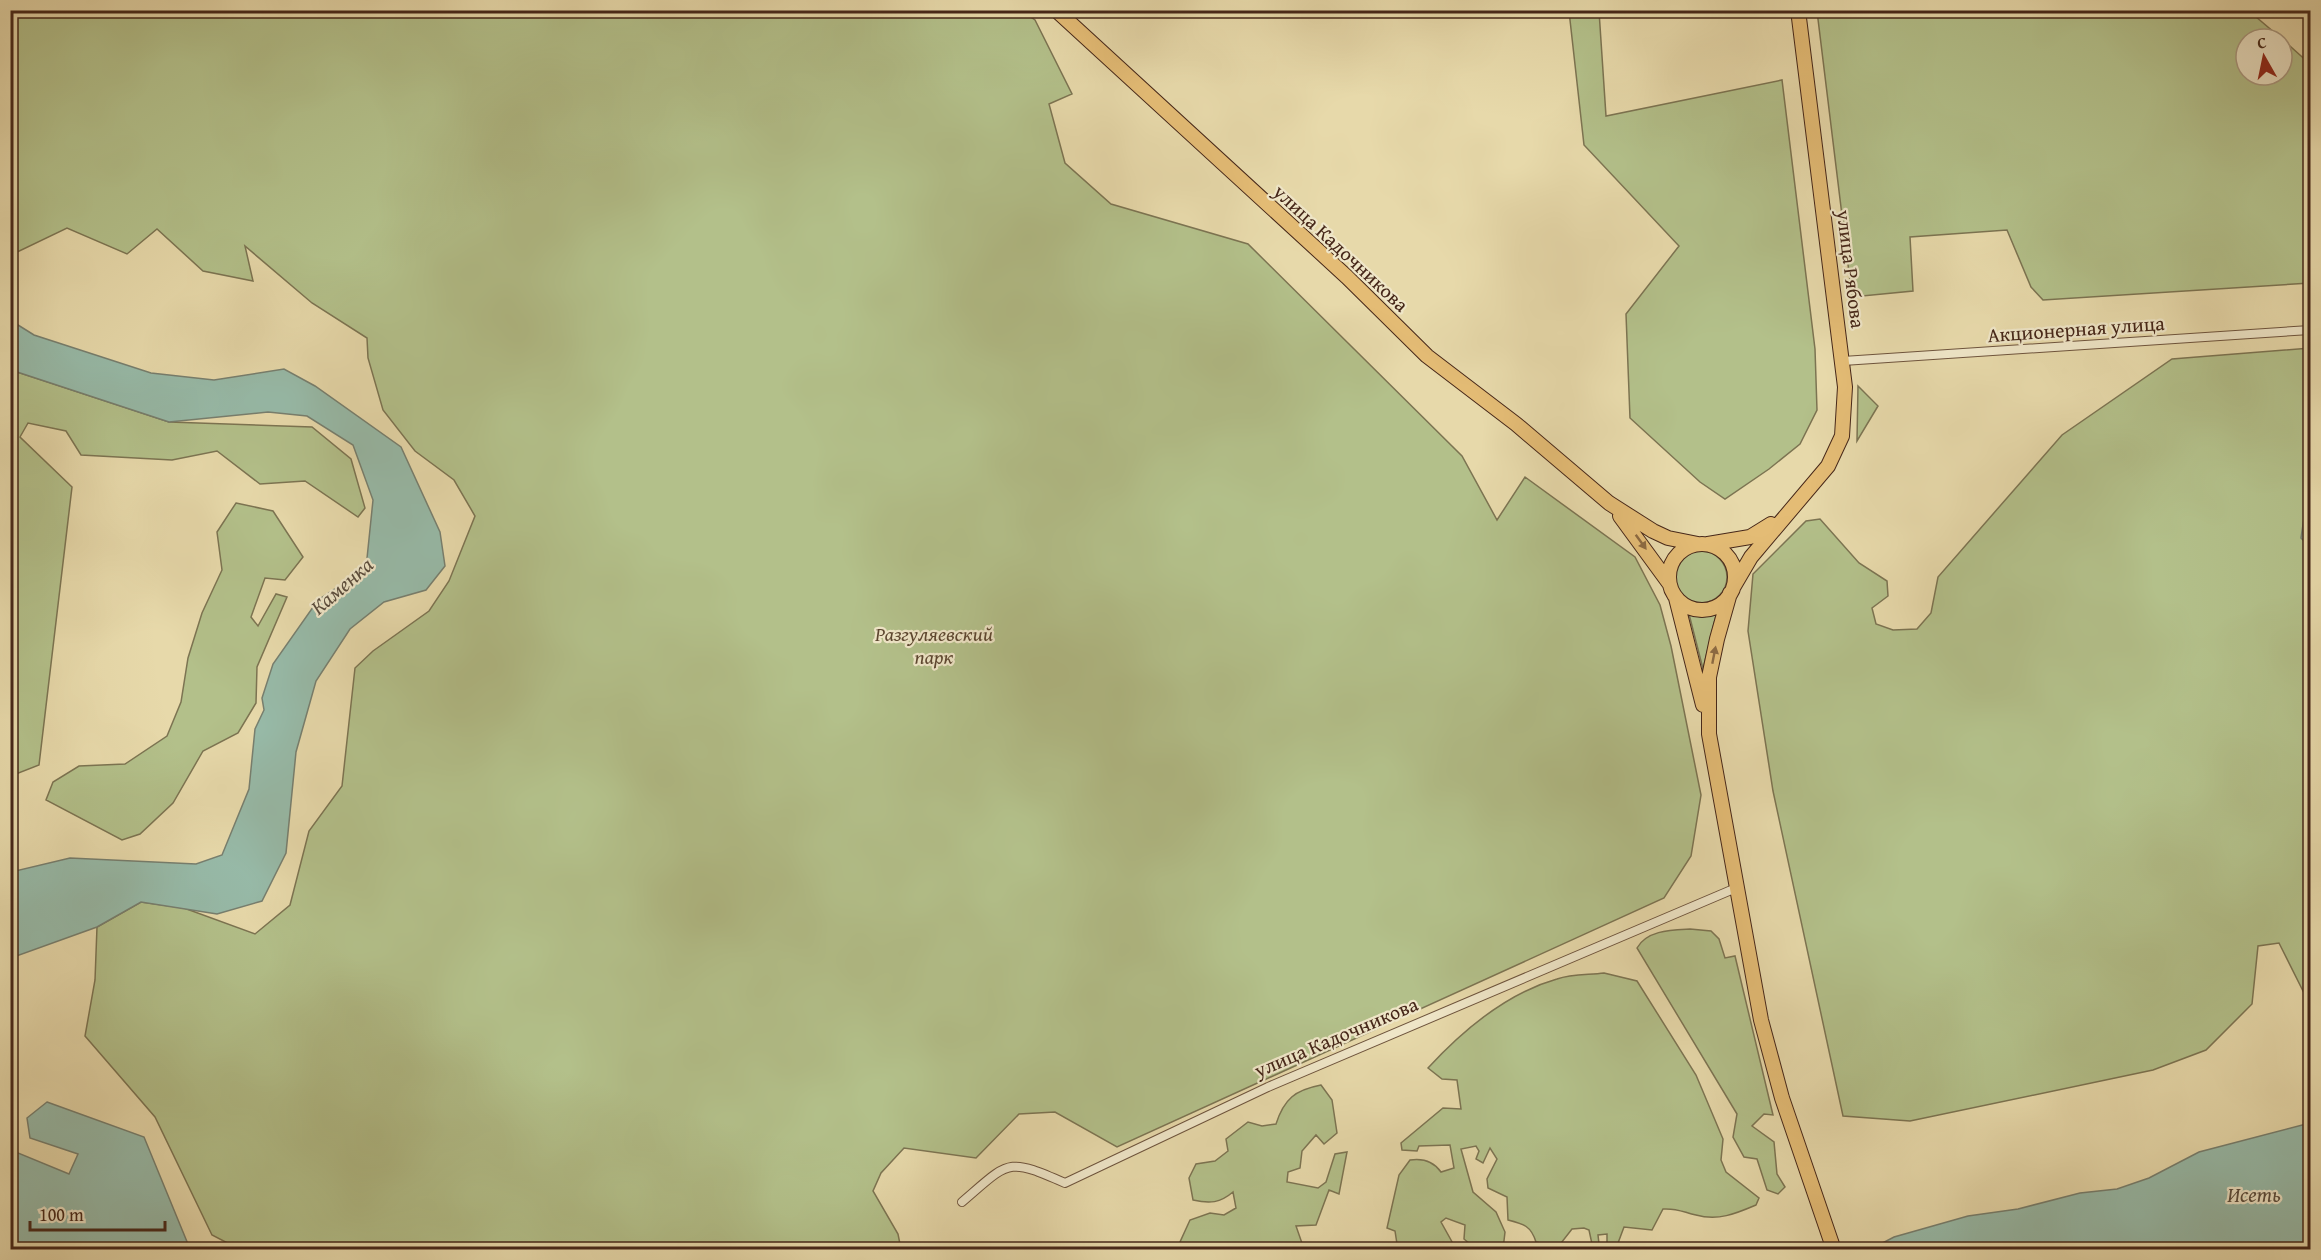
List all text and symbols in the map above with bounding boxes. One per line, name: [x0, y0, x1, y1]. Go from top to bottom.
north arrow: [2234, 27, 2294, 87]
text: С: [2255, 30, 2268, 55]
street label: улица Кадочникова: [1267, 177, 1416, 318]
street label: улица Рябова: [1830, 207, 1873, 330]
street label: Акционерная улица: [1986, 308, 2166, 349]
one-way arrow: [1635, 535, 1647, 550]
water label: Каменка: [303, 549, 380, 622]
park label: Разгуляевский парк: [874, 619, 993, 671]
one-way arrow: [1709, 645, 1719, 664]
street label: улица Кадочникова: [1248, 989, 1423, 1085]
water label: Исеть: [2227, 1179, 2281, 1210]
scale bar: [30, 1194, 165, 1232]
text: 100 m: [39, 1201, 84, 1228]

